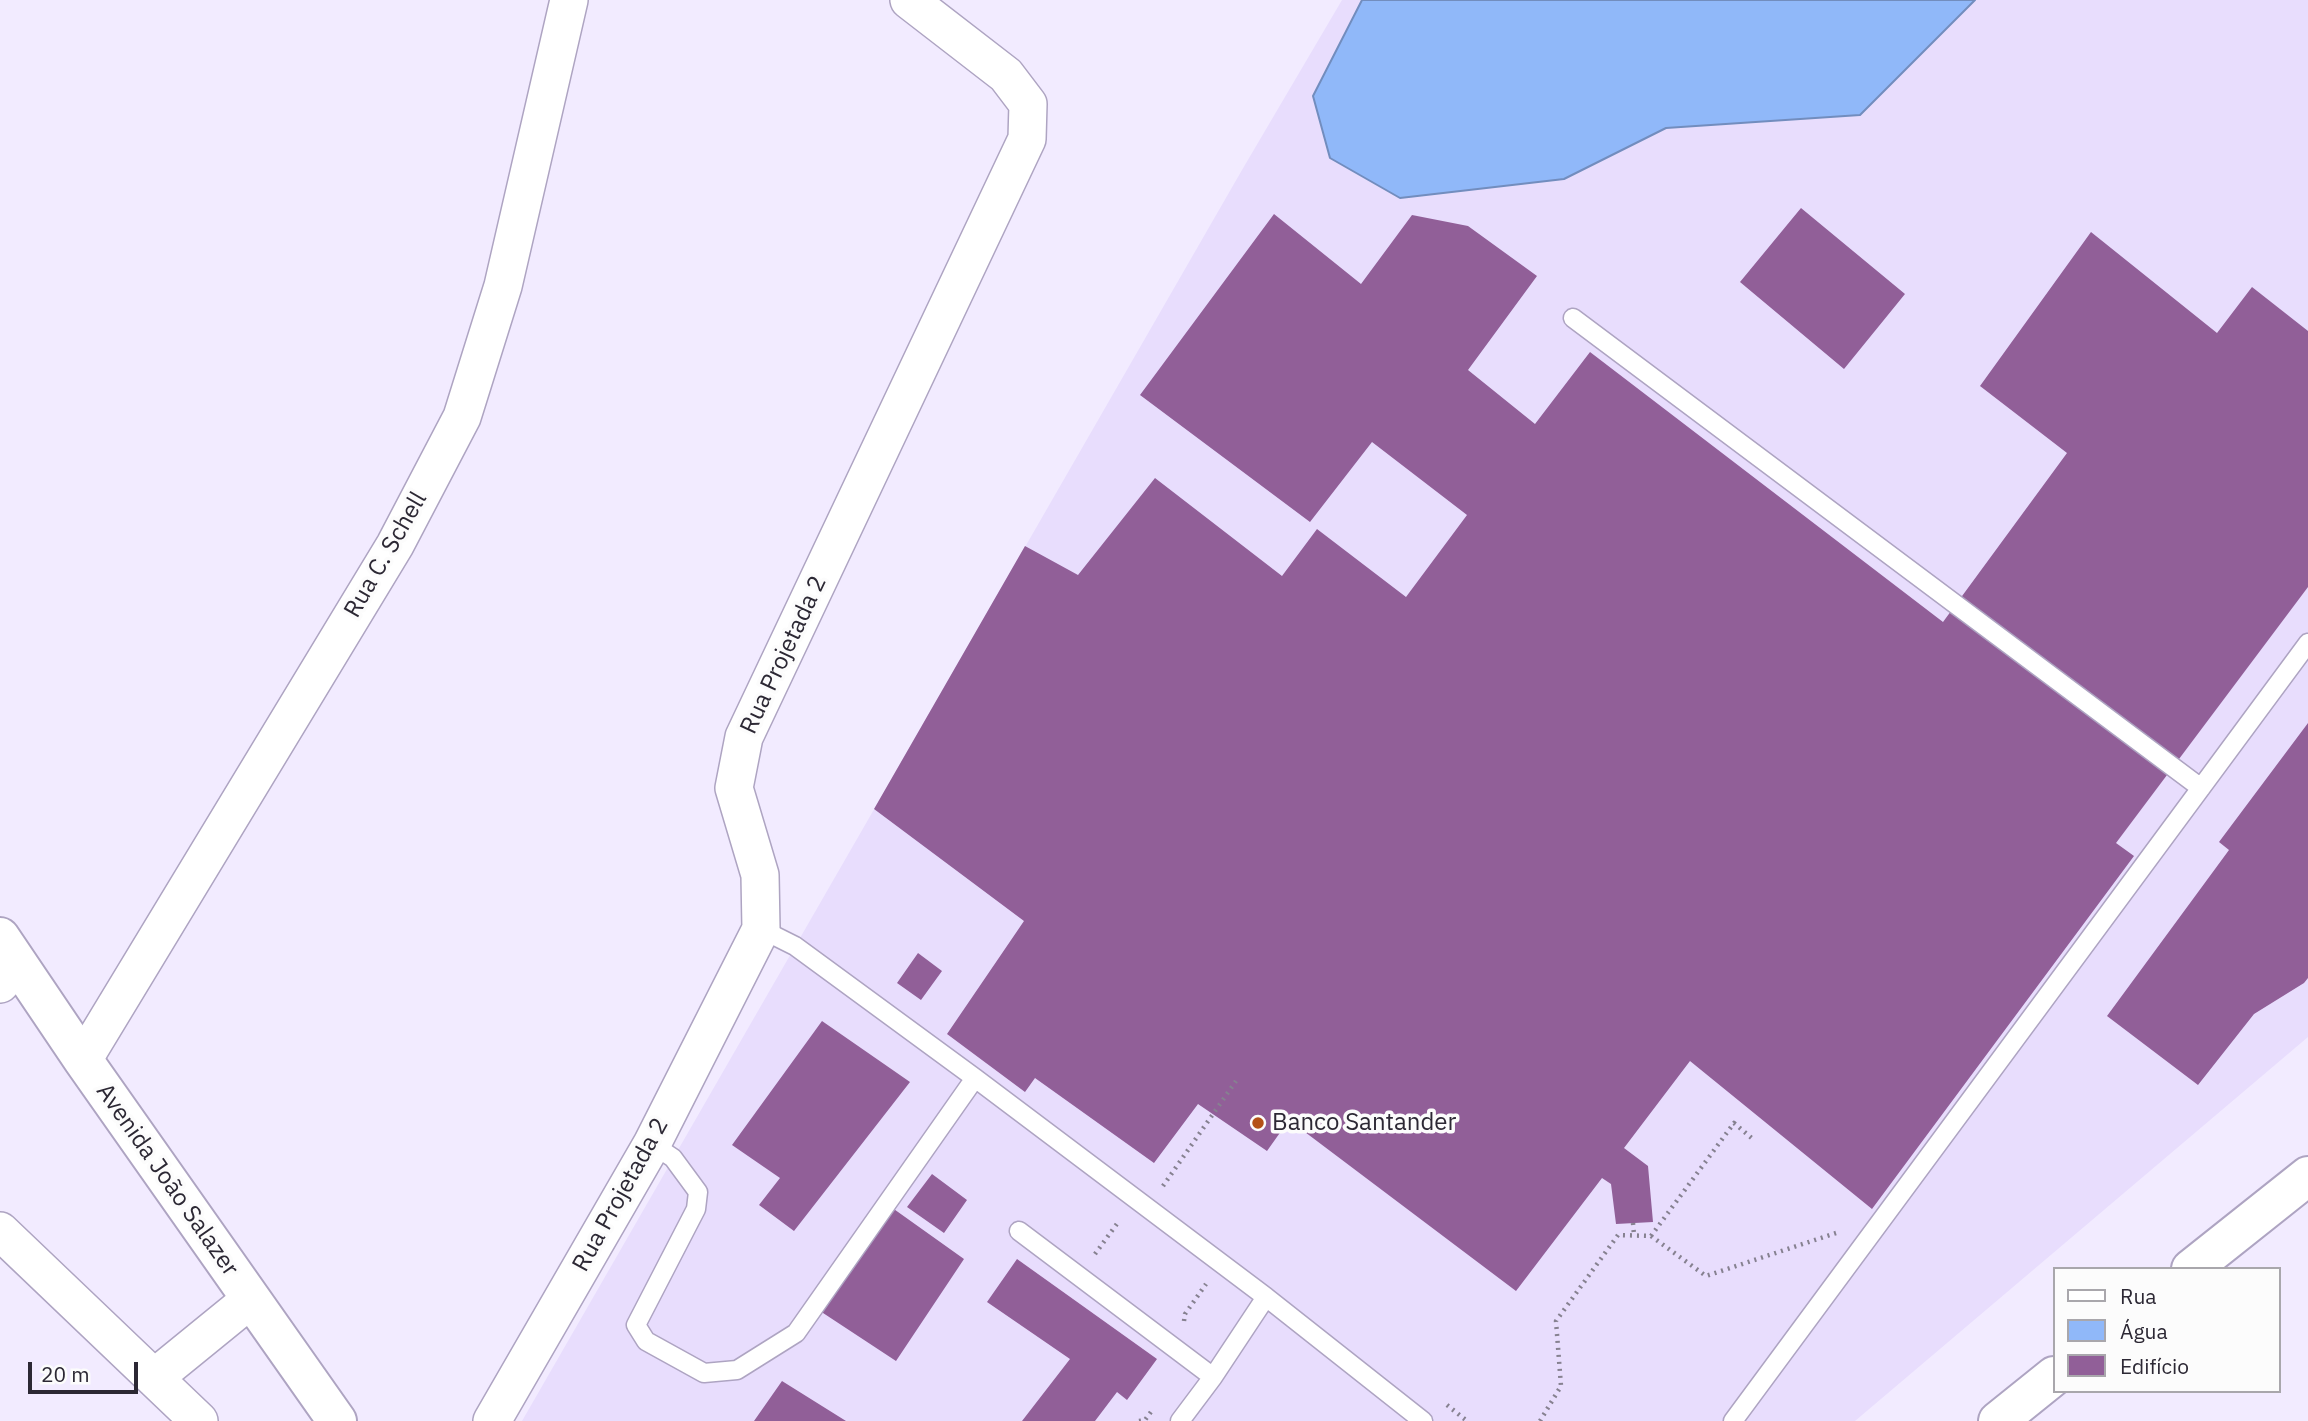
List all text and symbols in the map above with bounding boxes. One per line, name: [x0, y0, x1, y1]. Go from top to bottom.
street label: Rua C. Schell: [338, 487, 434, 623]
street label: Rua Projetada 2: [735, 571, 833, 739]
street label: Avenida João Salazer: [90, 1078, 244, 1282]
place label: Banco Santander: [1272, 1109, 1456, 1137]
street label: Rua Projetada 2: [567, 1113, 675, 1277]
marker: Banco Santander: [1250, 1115, 1266, 1131]
legend: [2052, 1267, 2280, 1393]
text: Rua: [2120, 1282, 2157, 1310]
text: Água: [2120, 1317, 2168, 1345]
scale bar: [32, 1348, 142, 1392]
text: Edifício: [2120, 1352, 2189, 1380]
text: 20 m: [41, 1360, 90, 1388]

